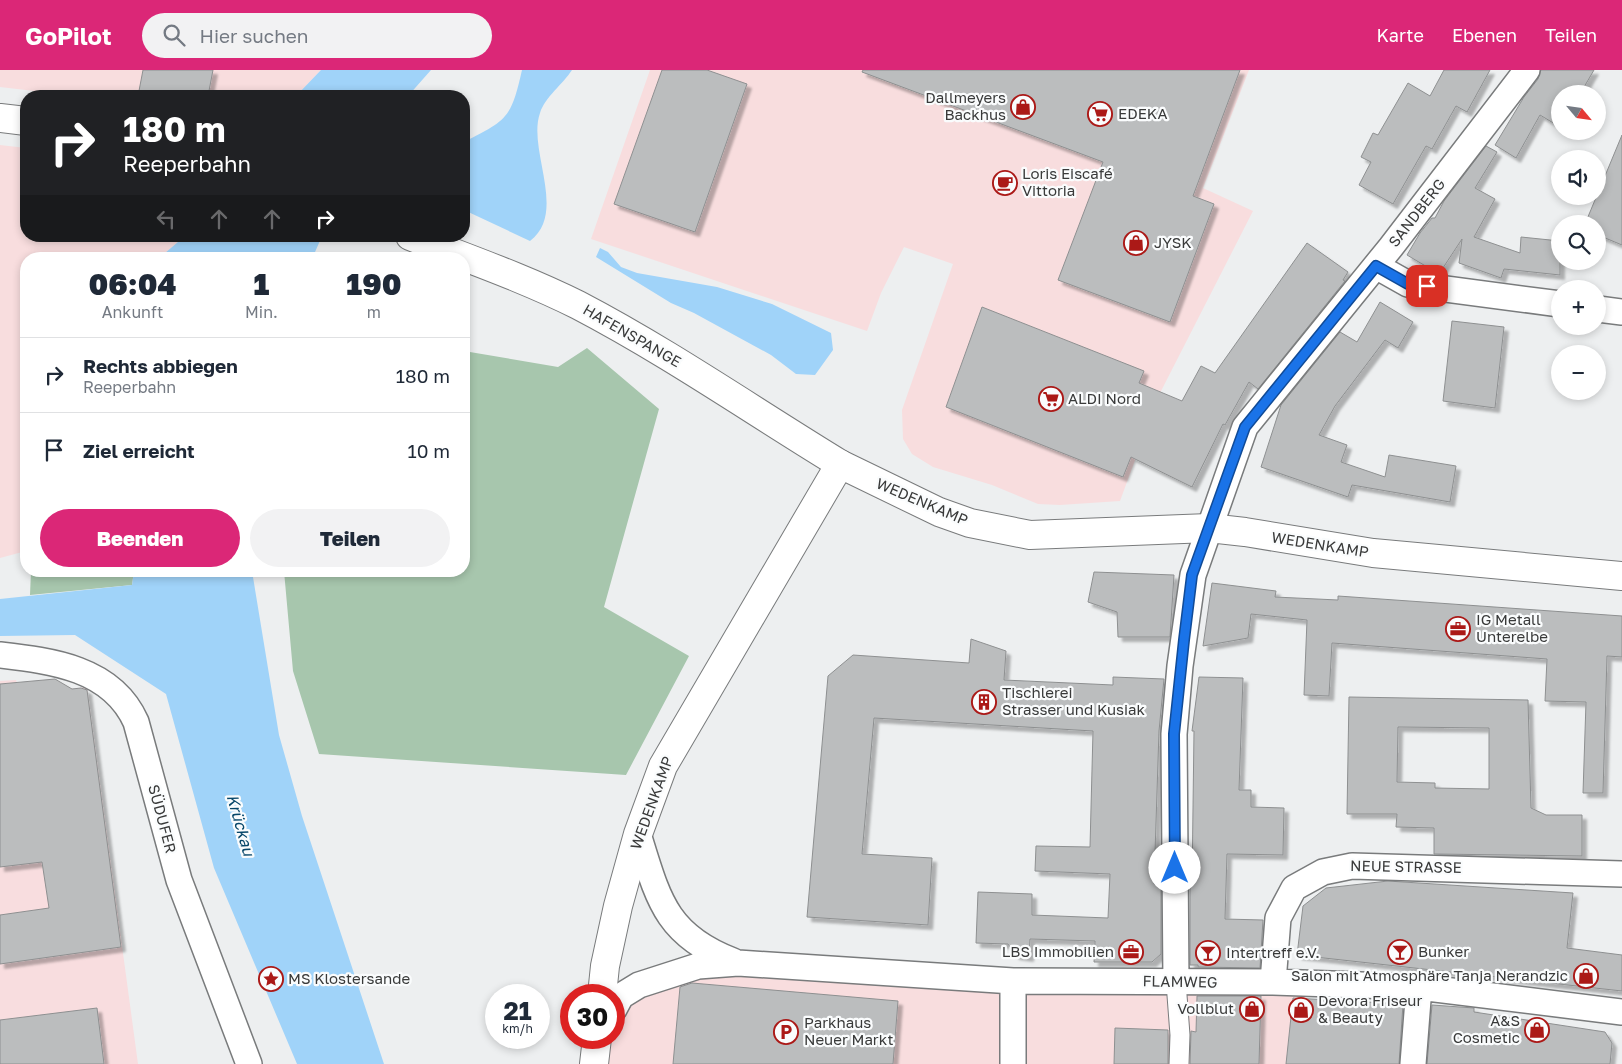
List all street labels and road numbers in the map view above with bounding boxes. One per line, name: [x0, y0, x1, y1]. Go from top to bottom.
street label: SANDBERG: [1384, 175, 1448, 250]
street label: HAFENSPANGE: [580, 300, 685, 371]
street label: WEDENKAMP: [874, 474, 971, 529]
street label: WEDENKAMP: [1270, 527, 1370, 561]
street label: WEDENKAMP: [626, 753, 676, 852]
street label: SÜDUFER: [145, 782, 181, 855]
street label: NEUE STRASSE: [1350, 856, 1462, 876]
street label: FLAMWEG: [1142, 971, 1218, 991]

